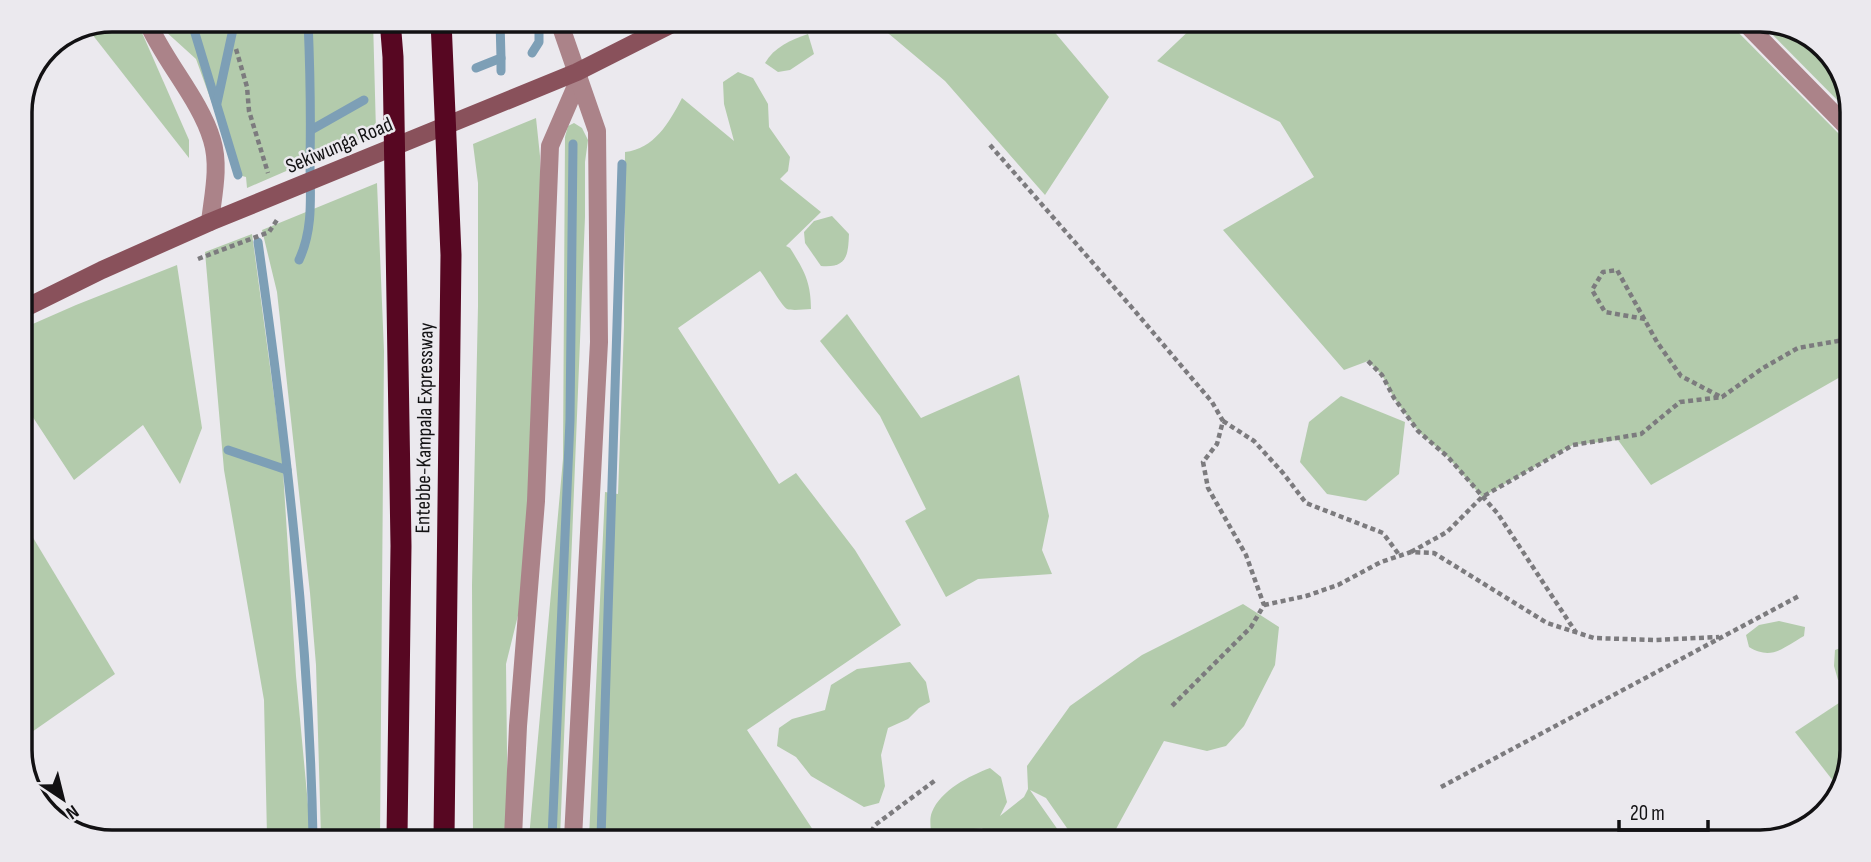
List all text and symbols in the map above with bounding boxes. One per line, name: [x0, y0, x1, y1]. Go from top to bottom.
street label: Sekiwunga Road: [282, 112, 396, 179]
street label: Entebbe-Kampala Expressway: [410, 322, 439, 534]
north arrow: [28, 764, 98, 834]
scale bar: [1619, 788, 1708, 832]
text: N: [61, 799, 83, 824]
text: 20 m: [1630, 801, 1665, 826]

